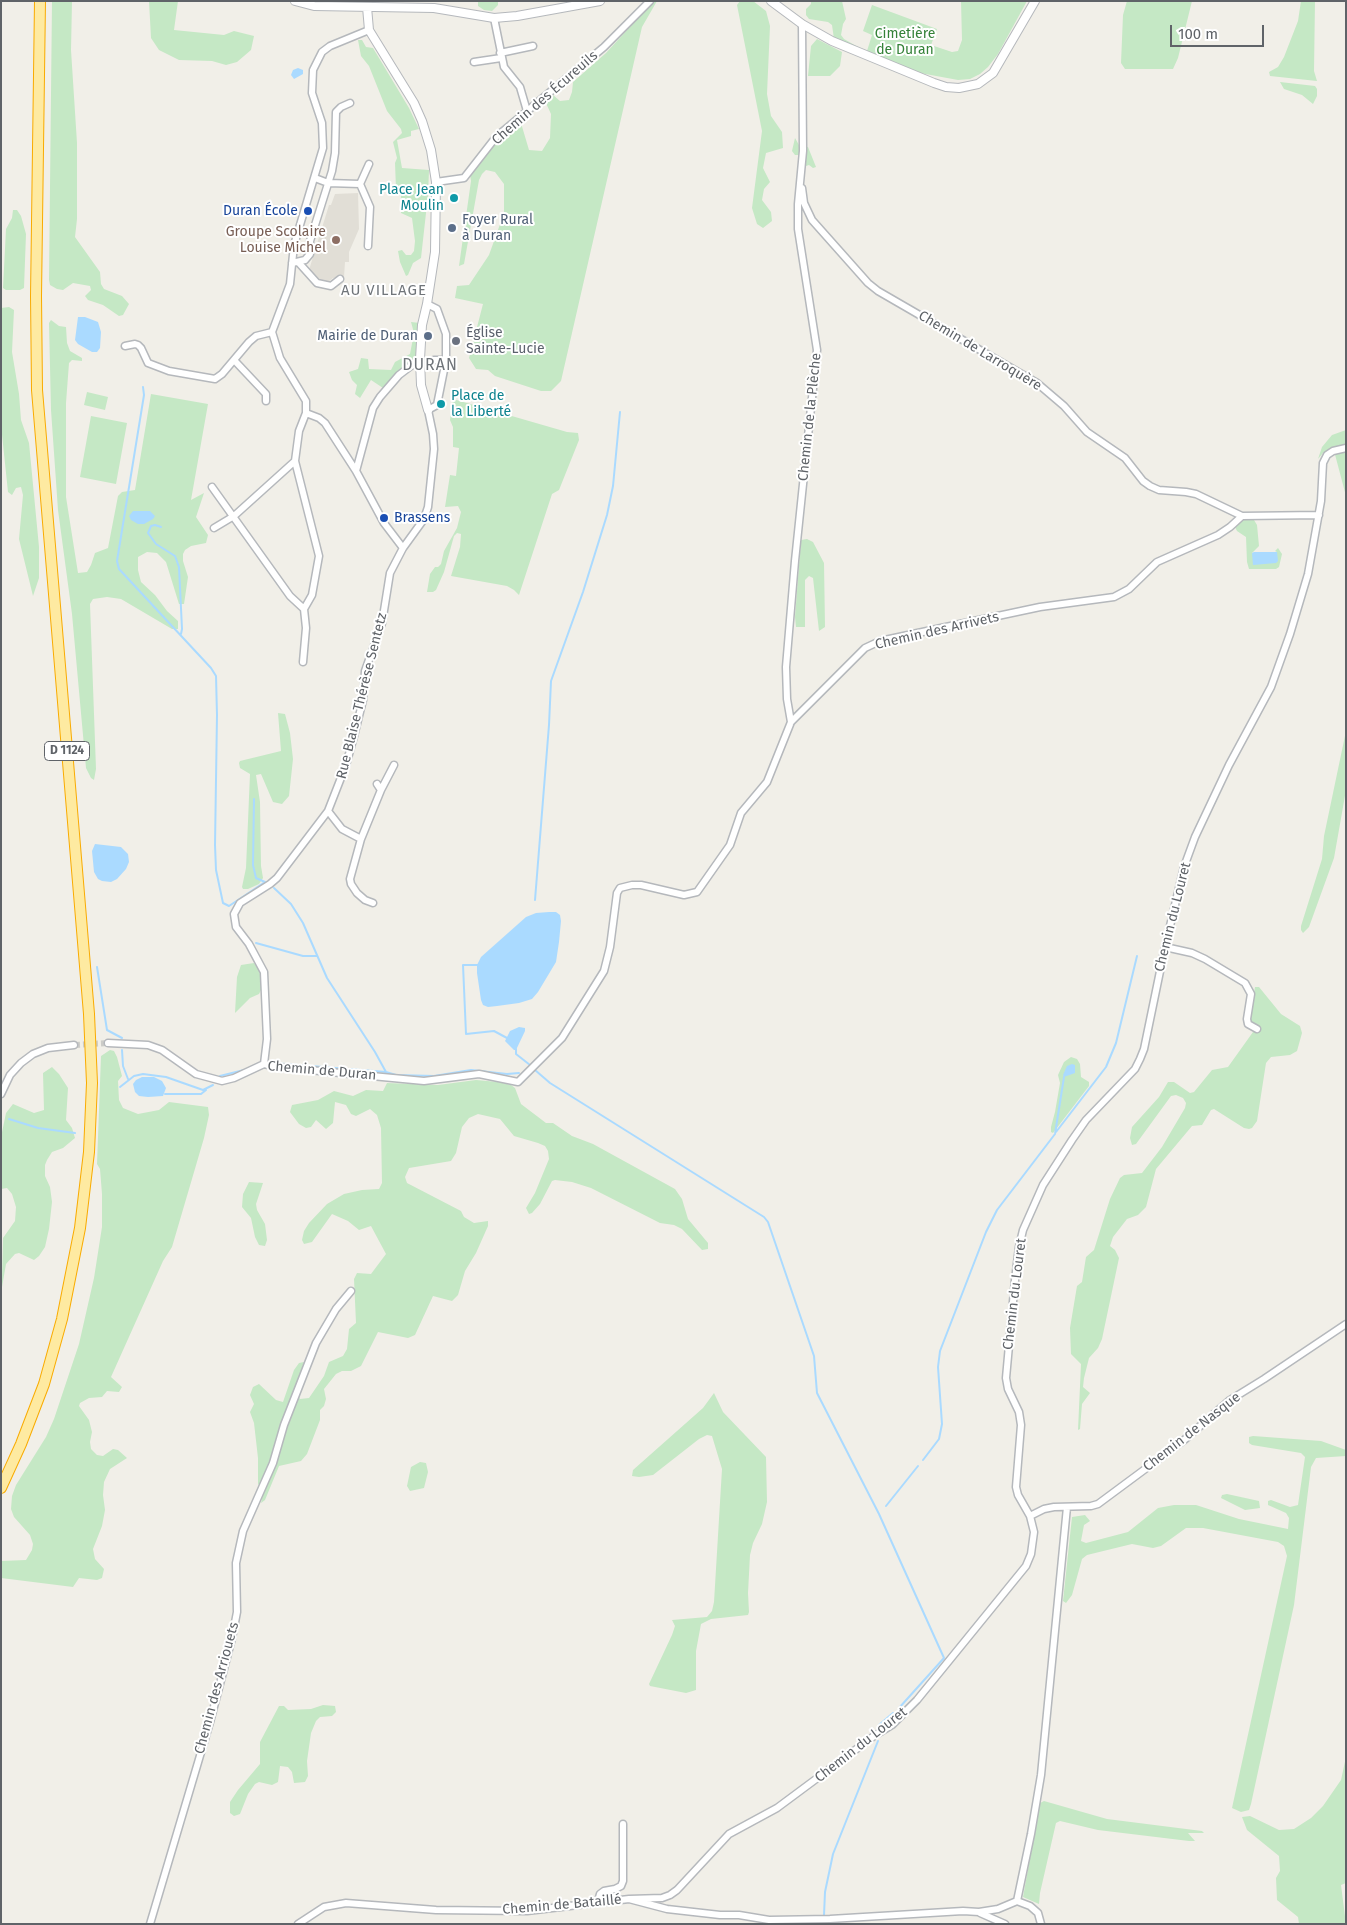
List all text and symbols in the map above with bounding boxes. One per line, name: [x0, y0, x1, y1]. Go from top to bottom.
scale bar: [1172, 15, 1266, 47]
text: 100 m: [1178, 25, 1218, 43]
park label: Cimetière de Duran: [875, 26, 935, 58]
street label: Chemin des Écureuils: [489, 47, 601, 149]
place label: Place Jean Moulin: [379, 182, 444, 214]
marker: Place Jean Moulin: [448, 192, 460, 204]
place label: Duran École: [223, 203, 298, 219]
marker: Duran École: [302, 205, 314, 217]
place label: Foyer Rural à Duran: [462, 212, 533, 244]
marker: Foyer Rural à Duran: [446, 222, 458, 234]
place label: Groupe Scolaire Louise Michel: [226, 224, 326, 256]
marker: Groupe Scolaire Louise Michel: [330, 234, 342, 246]
district label: AU VILLAGE: [340, 282, 428, 300]
street label: Chemin de Larroquère: [915, 308, 1045, 394]
place label: Église Sainte-Lucie: [466, 325, 545, 358]
place label: Mairie de Duran: [317, 328, 418, 344]
marker: Mairie de Duran: [422, 330, 434, 342]
marker: Église Sainte-Lucie: [450, 335, 462, 347]
street label: Chemin de la Plèche: [795, 352, 825, 482]
district label: DURAN: [402, 356, 458, 376]
place label: Place de la Liberté: [451, 388, 511, 421]
marker: Place de la Liberté: [435, 398, 447, 410]
place label: Brassens: [394, 510, 450, 526]
marker: Brassens: [378, 512, 390, 524]
street label: Chemin des Arrivets: [873, 609, 1001, 653]
street label: Rue Blaise Thérèse Sentetz: [333, 611, 391, 781]
road number: D 1124: [44, 741, 90, 760]
street label: Chemin du Louret: [1151, 861, 1195, 973]
street label: Chemin de Duran: [267, 1058, 377, 1084]
street label: Chemin du Louret: [1000, 1237, 1030, 1351]
street label: Chemin de Nasque: [1140, 1389, 1244, 1475]
street label: Chemin des Arriouets: [191, 1620, 243, 1756]
street label: Chemin du Louret: [812, 1704, 910, 1786]
street label: Chemin de Bataillé: [502, 1891, 622, 1919]

